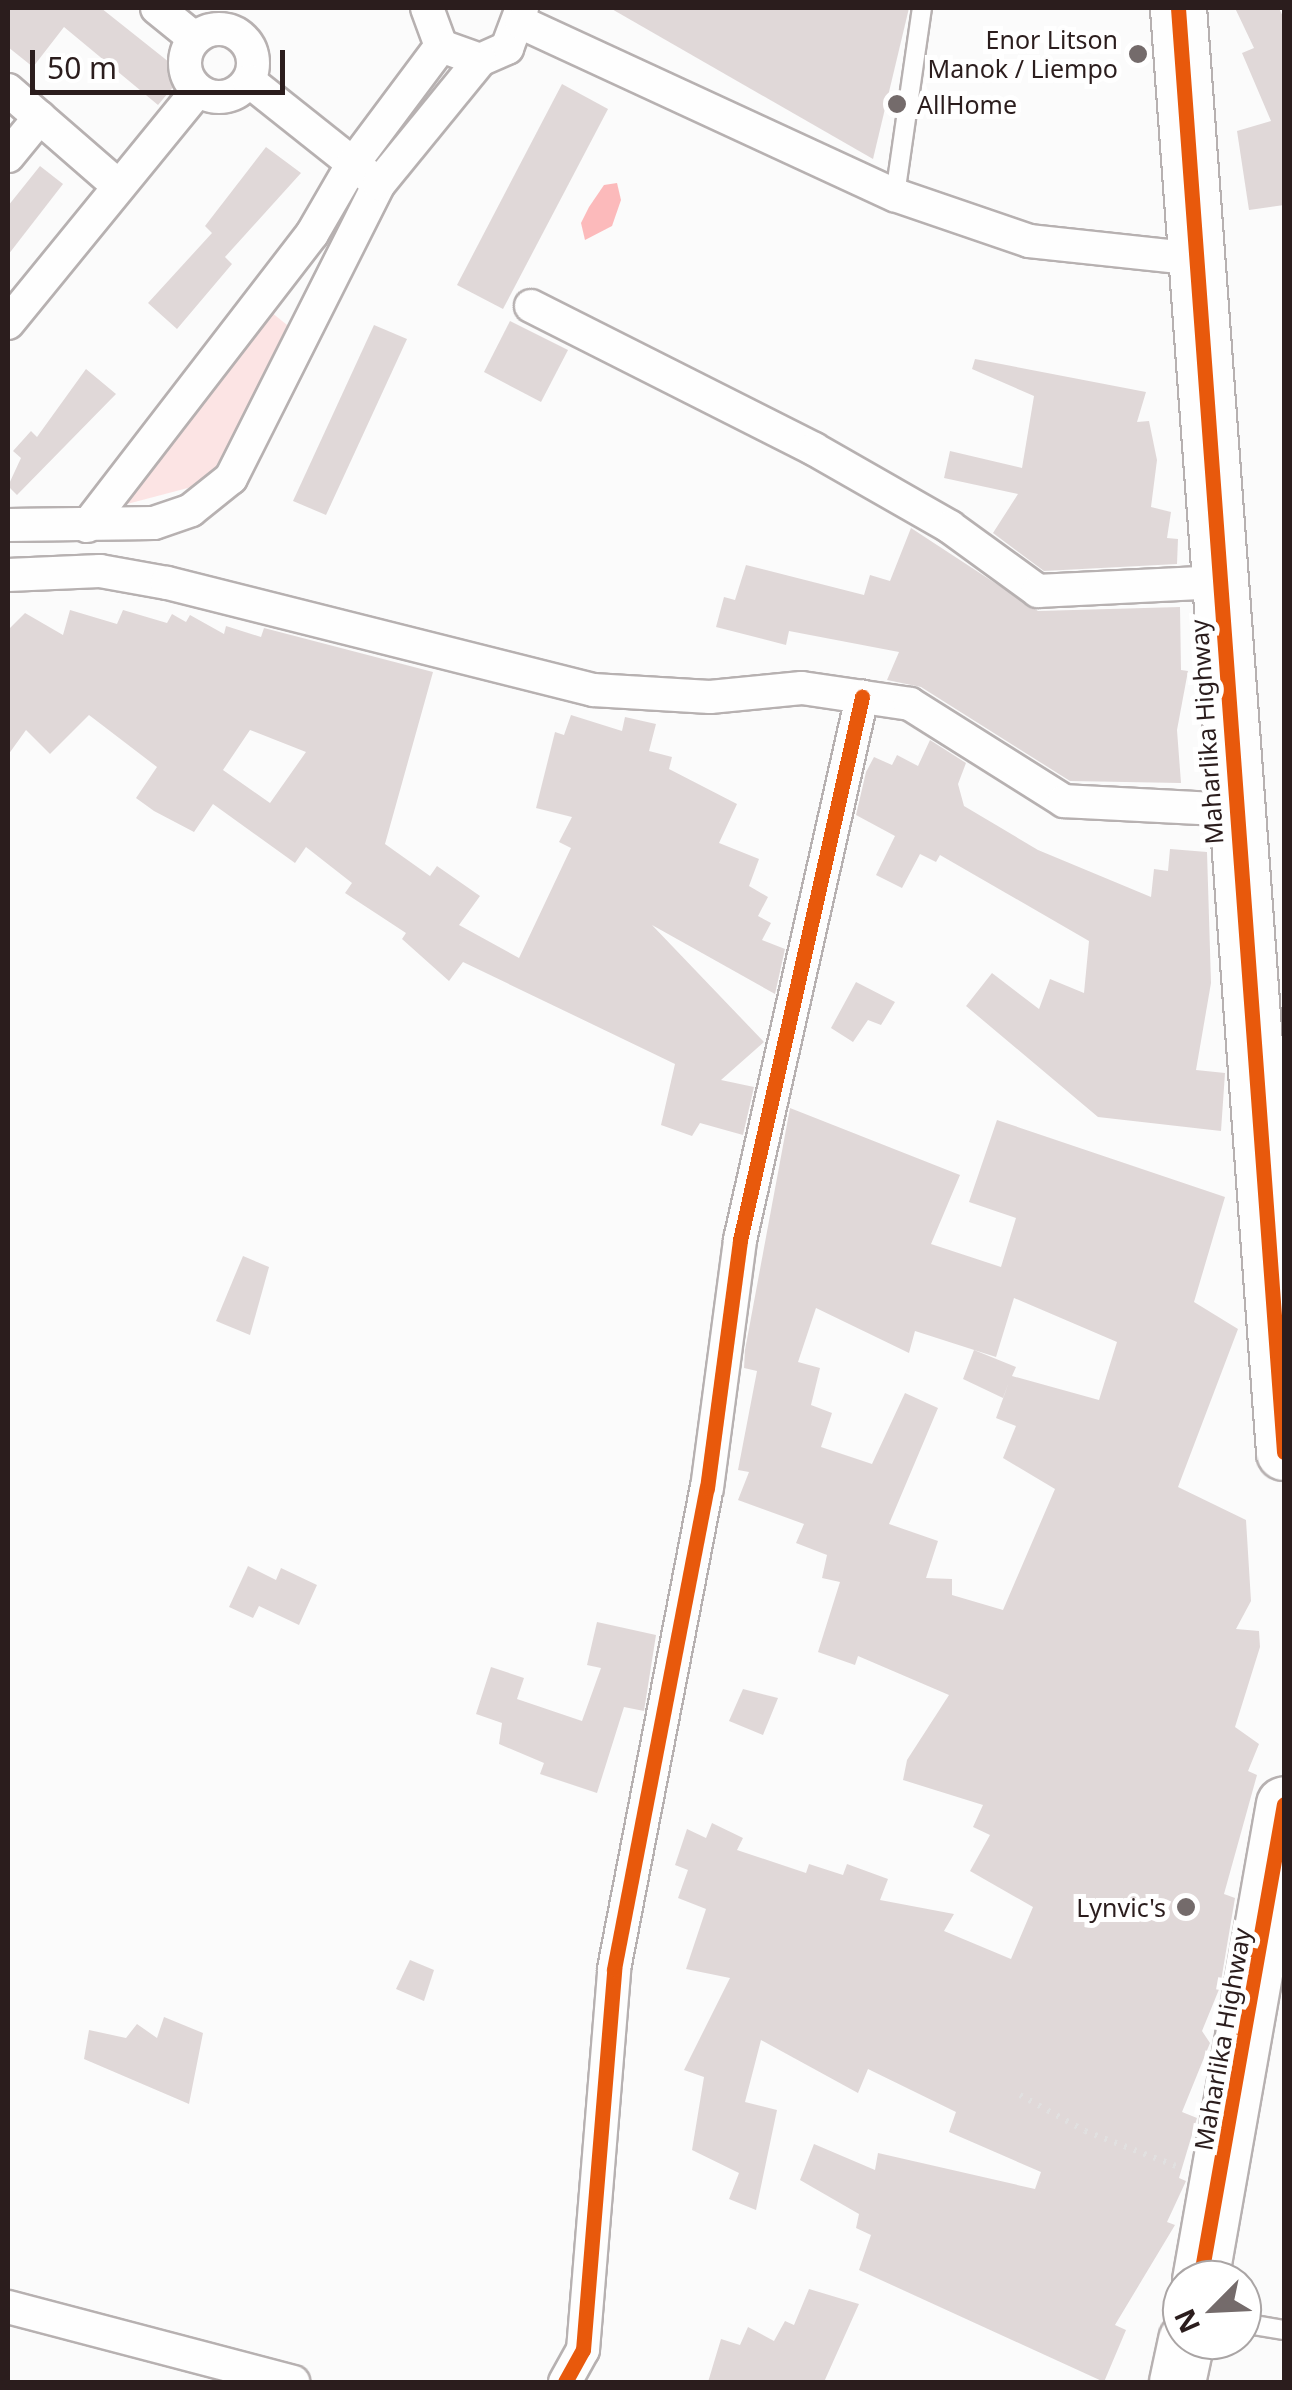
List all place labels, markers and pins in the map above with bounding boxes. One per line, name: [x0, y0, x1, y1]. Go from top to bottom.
place label: Enor Litson Manok / Liempo: [928, 25, 1118, 84]
marker: Enor Litson Manok / Liempo: [1127, 43, 1149, 65]
place label: AllHome: [917, 89, 1017, 119]
marker: AllHome: [886, 93, 908, 115]
place label: Lynvic's: [1076, 1892, 1166, 1922]
marker: Lynvic's: [1175, 1896, 1197, 1918]

